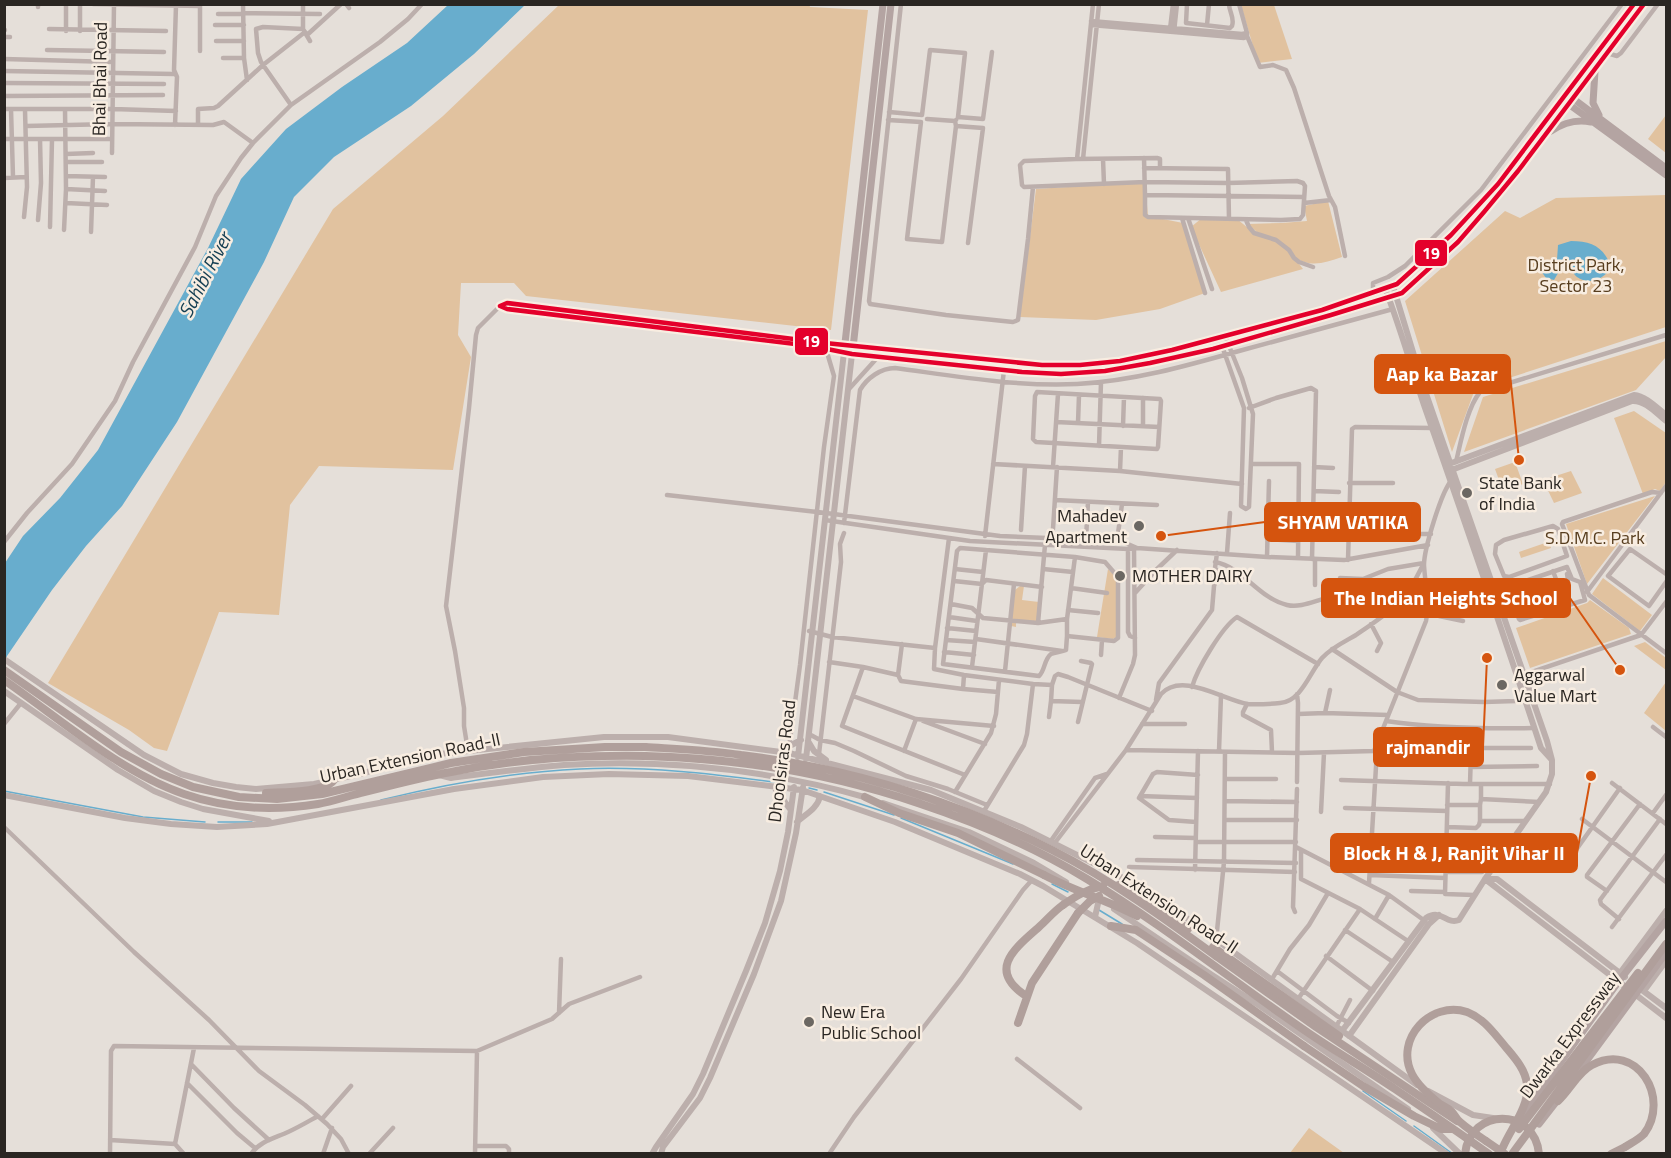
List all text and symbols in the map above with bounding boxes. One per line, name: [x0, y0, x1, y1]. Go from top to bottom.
street label: Bhai Bhai Road: [85, 22, 114, 136]
water label: Sahibi River: [170, 224, 241, 323]
line badge: 19: [1414, 239, 1448, 267]
text: 19: [1422, 241, 1440, 265]
park label: District Park, Sector 23: [1527, 251, 1625, 299]
line badge: 19: [794, 327, 829, 356]
text: 19: [802, 329, 820, 353]
callout: Aap ka Bazar: [1375, 355, 1510, 393]
text: Aap ka Bazar: [1386, 358, 1498, 389]
place label: State Bank of India: [1479, 469, 1562, 517]
marker: State Bank of India: [1460, 486, 1474, 500]
place label: Mahadev Apartment: [1045, 502, 1128, 550]
callout: SHYAM VATIKA: [1265, 503, 1420, 541]
text: SHYAM VATIKA: [1277, 506, 1409, 537]
marker: Mahadev Apartment: [1132, 519, 1146, 533]
park label: S.D.M.C. Park: [1545, 524, 1645, 551]
place label: MOTHER DAIRY: [1132, 562, 1252, 589]
marker: MOTHER DAIRY: [1113, 569, 1127, 583]
callout: The Indian Heights School: [1322, 579, 1570, 617]
text: The Indian Heights School: [1334, 582, 1558, 613]
place label: Aggarwal Value Mart: [1514, 661, 1597, 709]
marker: Aggarwal Value Mart: [1495, 678, 1509, 692]
street label: Dhoolsiras Road: [761, 698, 802, 824]
street label: Urban Extension Road-II: [317, 725, 503, 790]
callout: rajmandir: [1374, 728, 1483, 766]
text: rajmandir: [1386, 731, 1471, 762]
callout: Block H & J, Ranjit Vihar II: [1331, 834, 1577, 872]
street label: Urban Extension Road-II: [1075, 837, 1244, 960]
text: Block H & J, Ranjit Vihar II: [1343, 837, 1565, 868]
street label: Dwarka Expressway: [1513, 965, 1626, 1104]
place label: New Era Public School: [821, 998, 921, 1046]
marker: New Era Public School: [802, 1015, 816, 1029]

